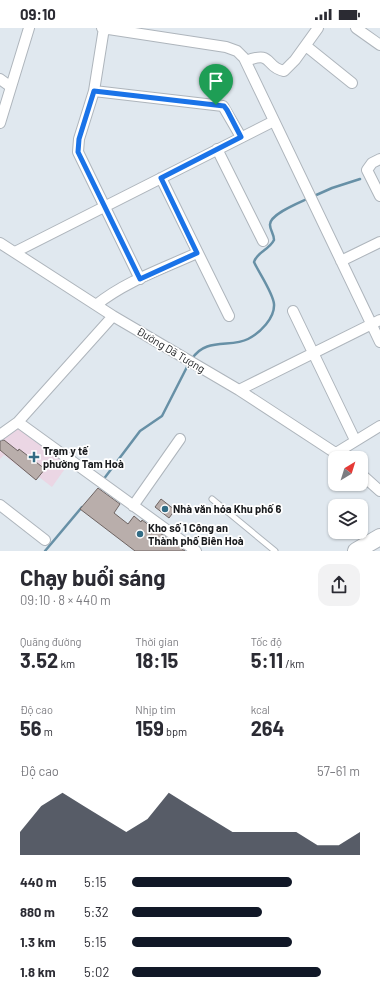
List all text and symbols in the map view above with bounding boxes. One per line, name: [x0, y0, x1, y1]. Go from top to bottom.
text: 09:10: [20, 5, 56, 23]
pin: [199, 64, 233, 105]
icon: arrive: [205, 70, 227, 92]
street label: Đường Dã Tượng: [135, 324, 208, 375]
place label: Trạm y tế phường Tam Hoà: [43, 444, 124, 470]
marker: Trạm y tế phường Tam Hoà: [28, 451, 40, 463]
north arrow: [328, 451, 368, 491]
map controls: [328, 451, 368, 539]
button: layers: [328, 499, 368, 539]
place label: Nhà văn hóa Khu phố 6: [173, 502, 281, 515]
marker: Nhà văn hóa Khu phố 6: [160, 504, 170, 514]
place label: Kho số 1 Công an Thành phố Biên Hoà: [148, 521, 244, 547]
marker: Kho số 1 Công an Thành phố Biên Hoà: [135, 529, 145, 539]
text: Chạy buổi sáng: [20, 564, 166, 590]
button: share: [318, 564, 360, 606]
text: 09:10 · 8 × 440 m: [20, 592, 111, 608]
text: Quãng đường: [20, 635, 82, 648]
text: Thời gian: [135, 635, 179, 648]
text: Tốc độ: [251, 635, 282, 648]
text: 3.52: [20, 648, 58, 672]
text: 18:15: [135, 648, 178, 672]
text: 5:11: [251, 648, 283, 672]
text: km: [58, 657, 75, 670]
text: /km: [283, 657, 304, 670]
text: Độ cao: [20, 703, 53, 716]
text: Nhịp tim: [135, 703, 176, 716]
text: kcal: [251, 703, 270, 716]
text: 56: [20, 716, 42, 740]
text: 159: [135, 716, 164, 740]
text: 264: [251, 716, 285, 740]
text: m: [42, 725, 53, 738]
text: bpm: [164, 725, 187, 738]
text: Độ cao: [20, 763, 59, 779]
text: 57–61 m: [317, 763, 360, 779]
text: 440 m: [20, 874, 57, 890]
text: 5:15: [84, 874, 106, 890]
text: 880 m: [20, 904, 55, 920]
text: 5:32: [84, 904, 109, 920]
text: 1.3 km: [20, 934, 56, 950]
text: 5:15: [84, 934, 106, 950]
text: 1.8 km: [20, 964, 56, 980]
text: 5:02: [84, 964, 109, 980]

